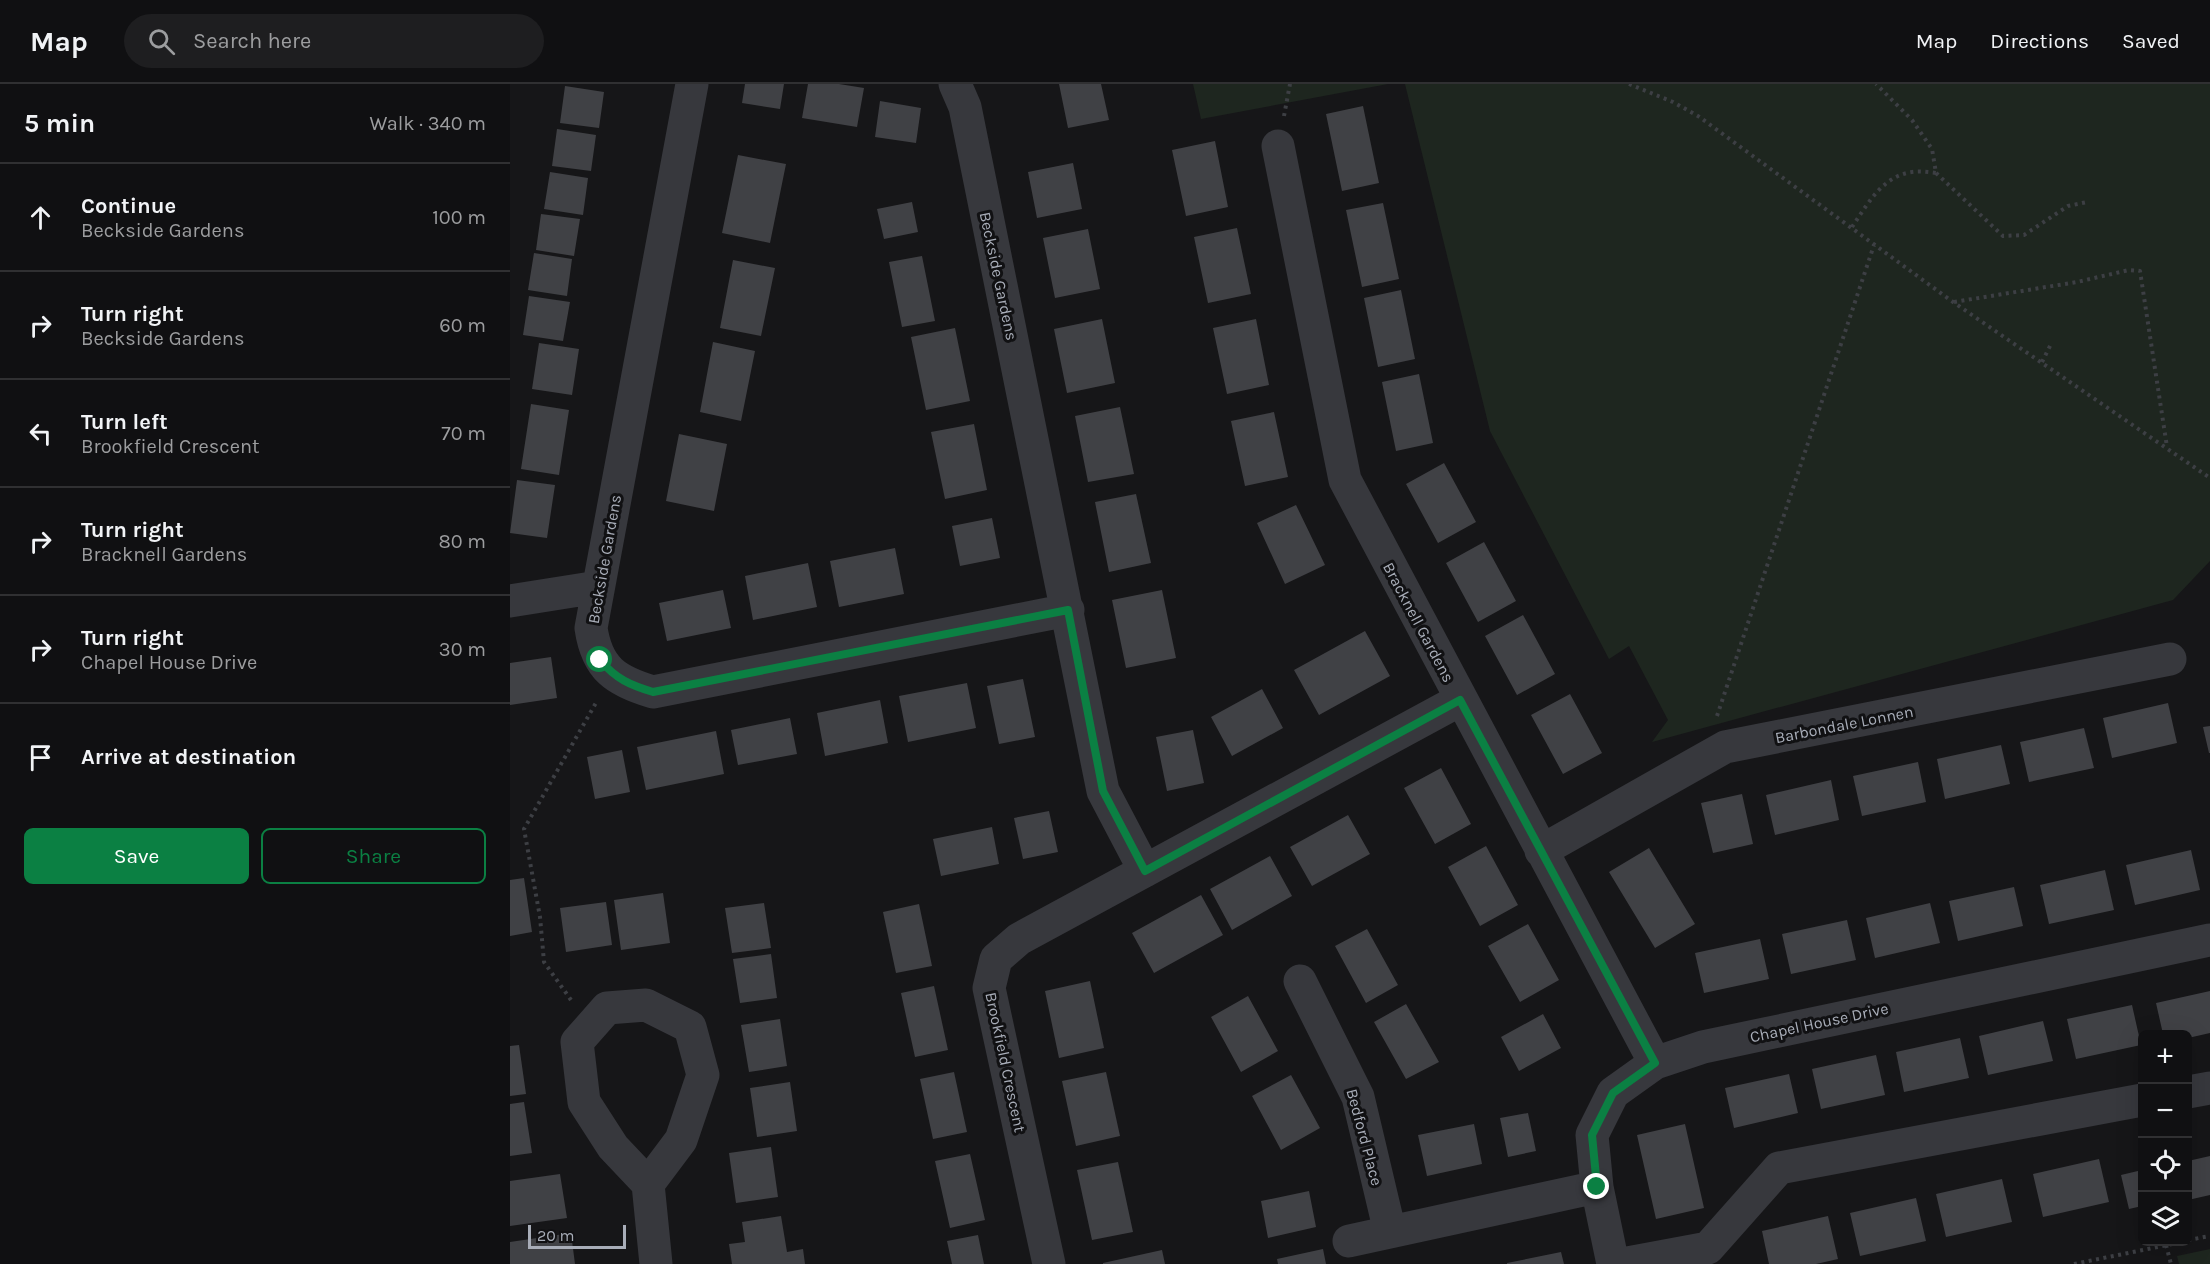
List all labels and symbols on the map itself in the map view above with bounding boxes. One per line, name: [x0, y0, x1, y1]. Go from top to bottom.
street label: Beckside Gardens: [976, 210, 1021, 342]
street label: Beckside Gardens: [584, 493, 625, 625]
street label: Bracknell Gardens: [1379, 559, 1458, 685]
route start: [586, 646, 612, 672]
street label: Barbondale Lonnen: [1773, 702, 1915, 747]
street label: Brookfield Crescent: [981, 990, 1030, 1134]
street label: Chapel House Drive: [1748, 999, 1890, 1046]
street label: Bedford Place: [1342, 1087, 1387, 1188]
route end: [1583, 1173, 1609, 1199]
scale bar: [528, 1222, 626, 1250]

